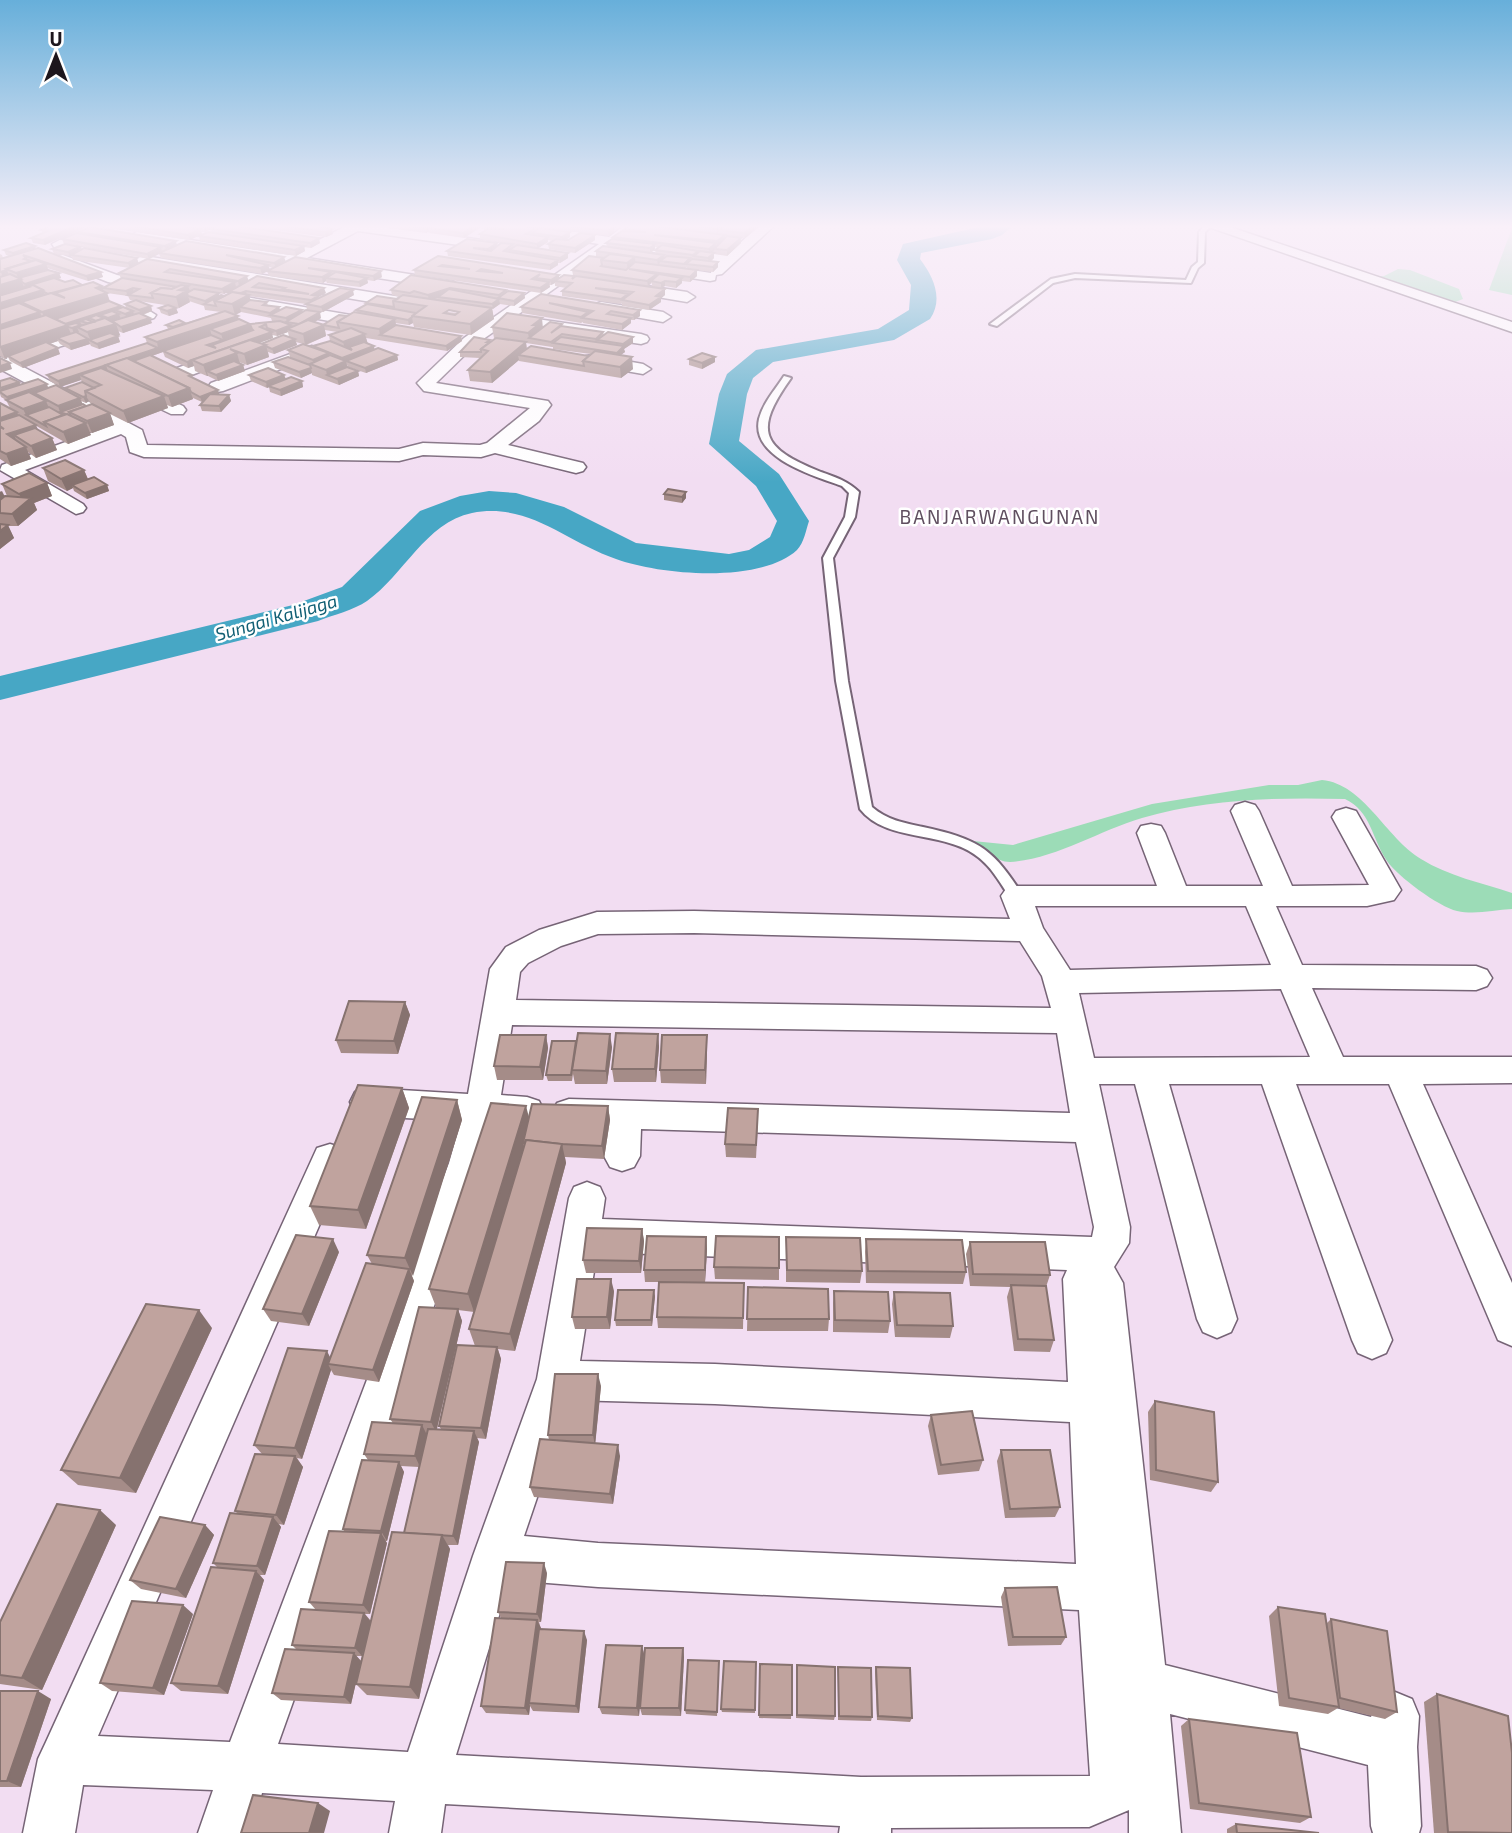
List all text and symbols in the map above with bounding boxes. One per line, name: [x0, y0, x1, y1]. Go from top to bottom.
north arrow: [21, 21, 91, 91]
text: U: [49, 27, 63, 50]
district label: BANJARWANGUNAN: [899, 505, 1101, 528]
water label: Sungai Kalijaga: [213, 589, 339, 645]

